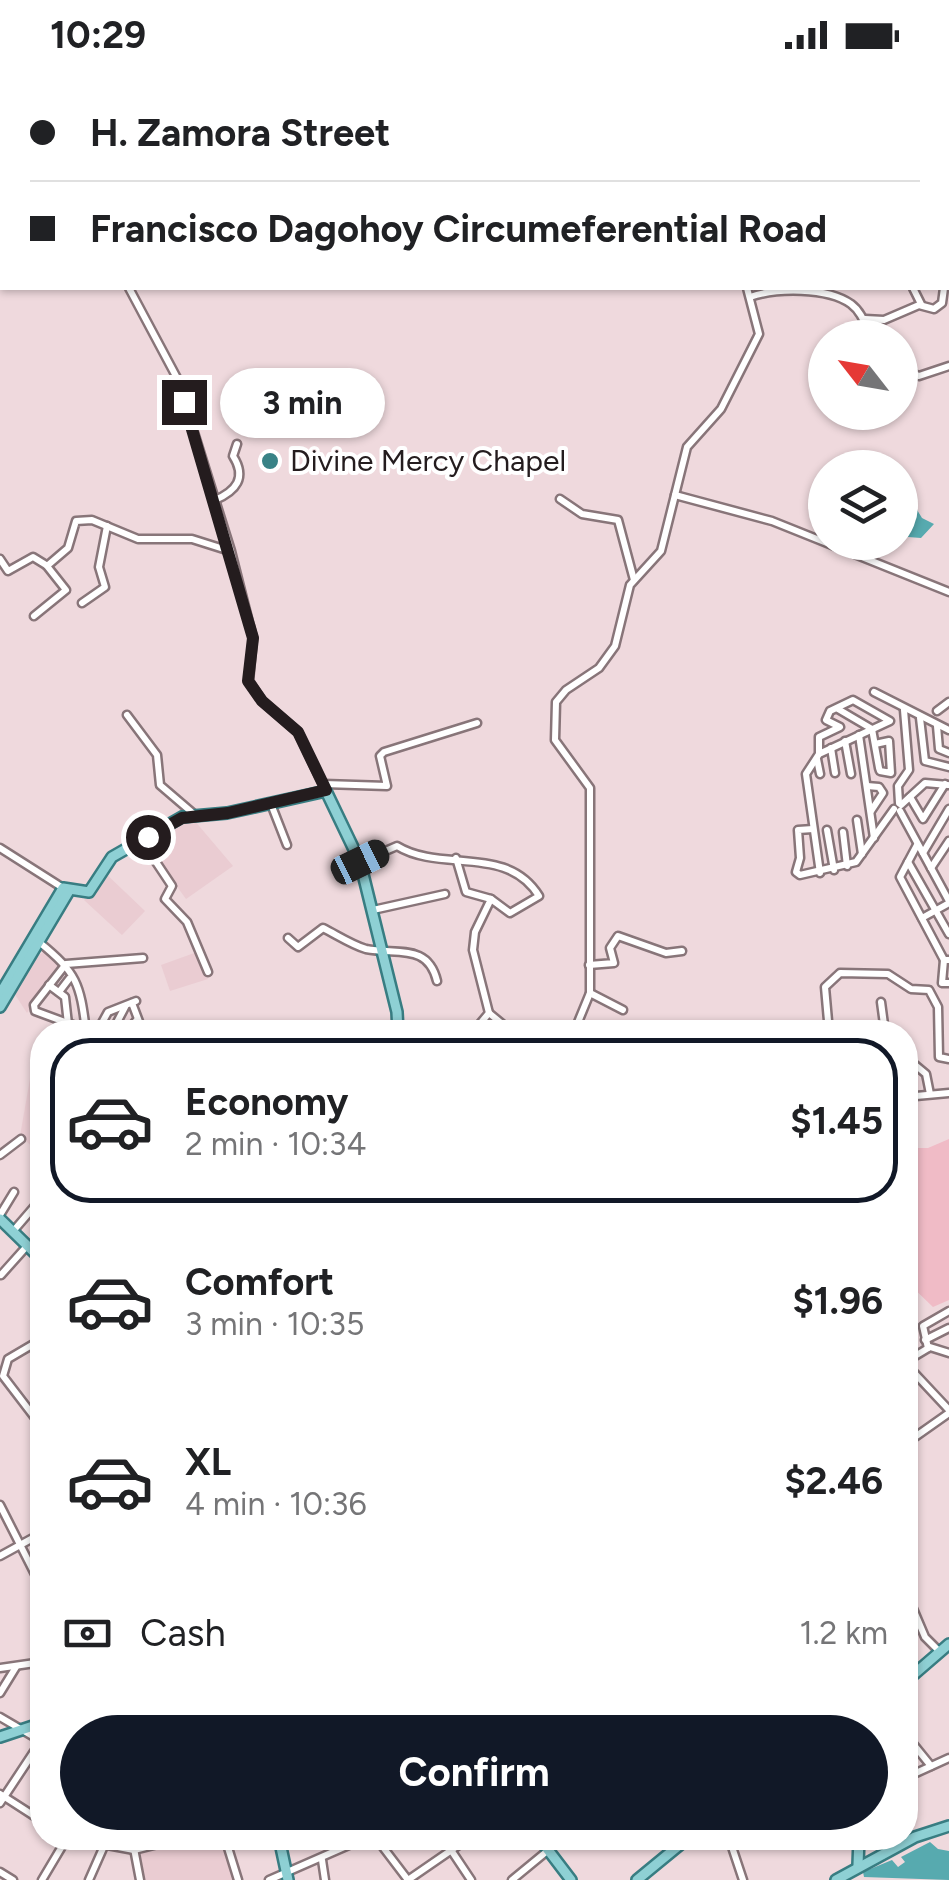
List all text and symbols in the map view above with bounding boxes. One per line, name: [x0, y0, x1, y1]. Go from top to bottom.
text: 10:29: [50, 12, 146, 58]
text: H. Zamora Street: [90, 110, 390, 156]
text: Francisco Dagohoy Circumeferential Road: [90, 206, 827, 252]
north arrow: [808, 320, 918, 430]
map controls: [808, 320, 918, 560]
callout: 3 min: [219, 367, 384, 437]
route end: [162, 380, 207, 425]
text: 3 min: [263, 384, 342, 422]
place label: Divine Mercy Chapel: [290, 442, 566, 479]
marker: Divine Mercy Chapel: [259, 450, 281, 472]
button: layers: [808, 450, 918, 560]
route start: [126, 815, 171, 860]
car: [326, 835, 394, 889]
icon: car: [65, 1076, 155, 1166]
text: Economy: [185, 1079, 348, 1125]
text: $1.45: [790, 1098, 883, 1144]
text: 2 min · 10:34: [185, 1125, 366, 1163]
icon: car: [65, 1256, 155, 1346]
text: Comfort: [185, 1259, 334, 1305]
text: $1.96: [792, 1278, 883, 1324]
text: 3 min · 10:35: [185, 1305, 364, 1343]
icon: car: [65, 1436, 155, 1526]
text: XL: [185, 1439, 231, 1485]
text: $2.46: [784, 1458, 883, 1504]
text: 4 min · 10:36: [185, 1485, 367, 1523]
icon: cash: [60, 1606, 115, 1661]
text: Cash: [140, 1610, 226, 1656]
text: 1.2 km: [800, 1614, 888, 1652]
button: Confirm: [60, 1715, 888, 1830]

